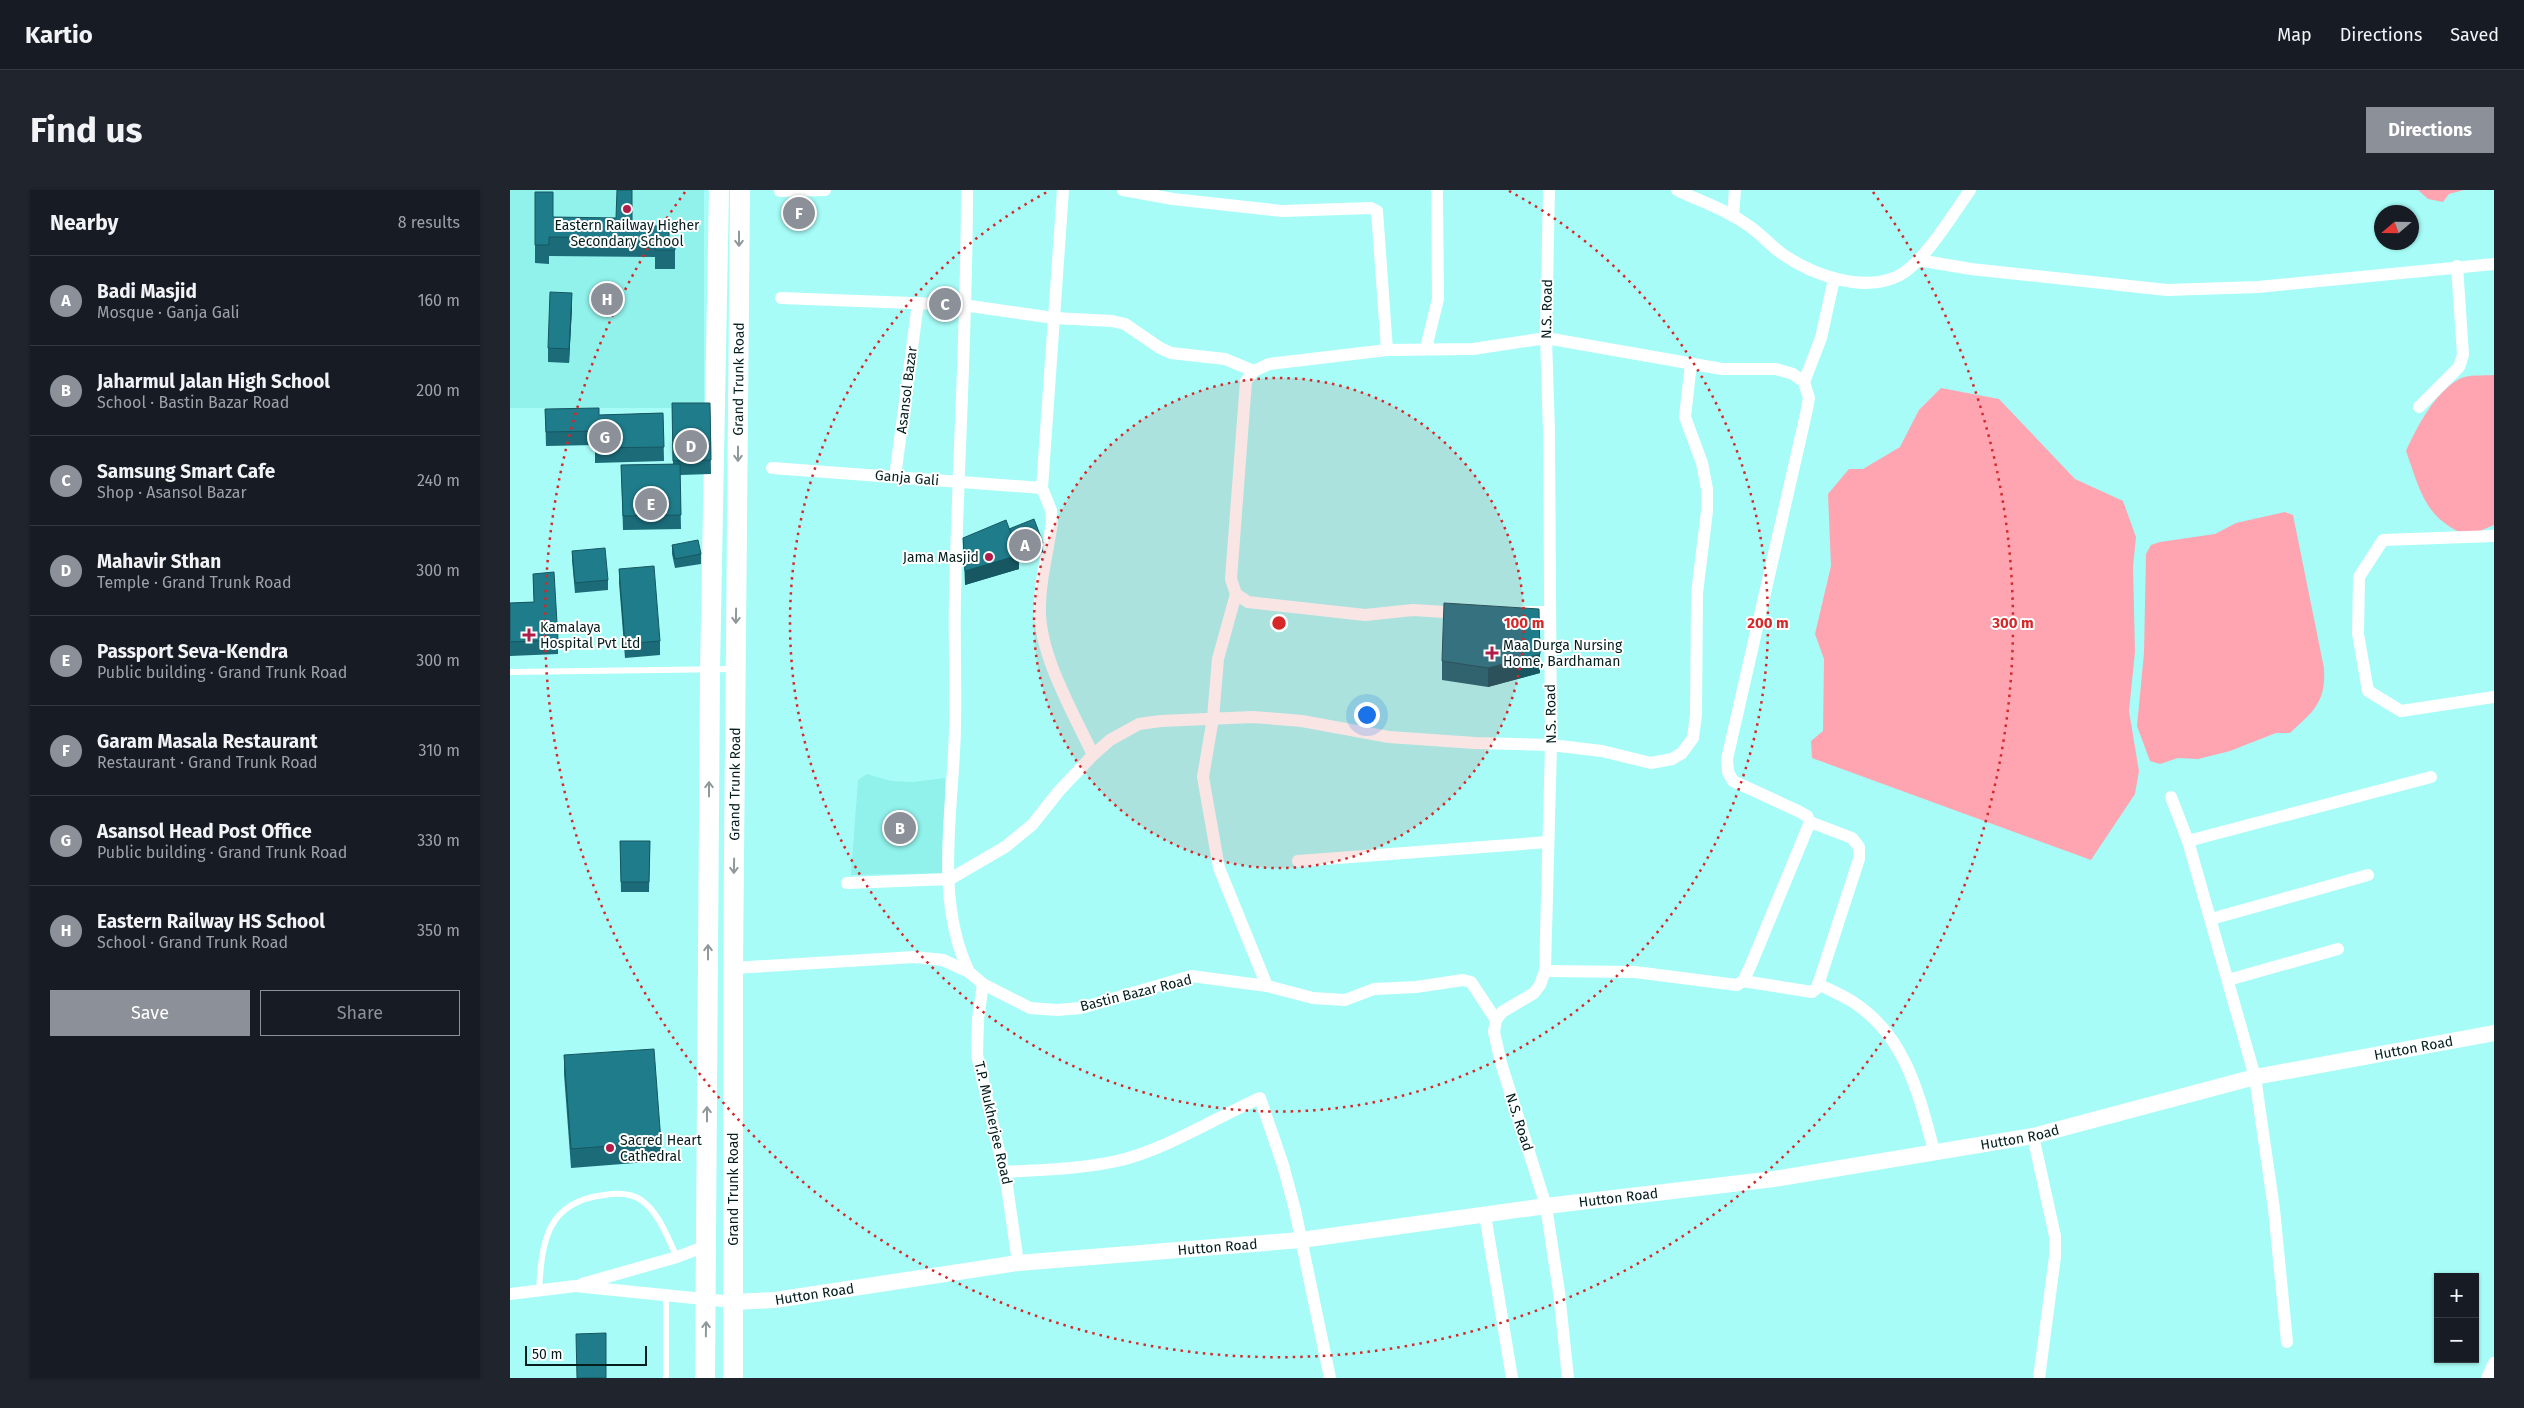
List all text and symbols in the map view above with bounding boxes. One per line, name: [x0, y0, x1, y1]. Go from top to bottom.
text: Kartio: [25, 21, 93, 49]
text: Map: [2277, 24, 2312, 46]
text: Directions: [2340, 24, 2422, 46]
text: Saved: [2450, 24, 2499, 46]
button: Directions: [2366, 107, 2494, 153]
text: Find us: [30, 109, 142, 151]
pin: F: [783, 194, 815, 232]
marker: Eastern Railway Higher Secondary School: [621, 203, 633, 215]
north arrow: [2374, 205, 2419, 250]
text: Nearby: [50, 210, 118, 236]
text: 8 results: [398, 213, 460, 232]
place label: Eastern Railway Higher Secondary School: [555, 217, 700, 250]
one-way arrow: [734, 230, 744, 246]
street label: N.S. Road: [1538, 279, 1556, 339]
text: Badi Masjid: [97, 280, 197, 303]
pin: H: [591, 280, 623, 318]
pin: C: [929, 285, 961, 323]
text: A: [61, 291, 71, 310]
text: 160 m: [418, 291, 460, 310]
text: Mosque · Ganja Gali: [97, 303, 240, 322]
street label: Grand Trunk Road: [729, 322, 747, 436]
street label: Asansol Bazar: [893, 345, 921, 435]
text: Jaharmul Jalan High School: [97, 370, 330, 393]
text: B: [61, 381, 71, 400]
text: 200 m: [416, 381, 460, 400]
text: School · Bastin Bazar Road: [97, 393, 289, 412]
pin: G: [589, 418, 621, 456]
pin: D: [675, 427, 707, 465]
one-way arrow: [733, 445, 743, 461]
text: Samsung Smart Cafe: [97, 460, 275, 483]
street label: Ganja Gali: [874, 467, 940, 489]
text: C: [61, 471, 71, 490]
text: 240 m: [417, 471, 460, 490]
text: Shop · Asansol Bazar: [97, 483, 247, 502]
pin: E: [635, 485, 667, 523]
pin: A: [1009, 526, 1041, 564]
place label: Jama Masjid: [903, 549, 979, 566]
text: Mahavir Sthan: [97, 550, 221, 573]
marker: Jama Masjid: [983, 551, 995, 563]
text: D: [61, 561, 71, 580]
text: 300 m: [416, 561, 460, 580]
text: Temple · Grand Trunk Road: [97, 573, 292, 592]
one-way arrow: [731, 608, 741, 624]
centre of rings: [1270, 614, 1288, 632]
text: 100 m: [1504, 614, 1544, 632]
text: 200 m: [1747, 614, 1789, 632]
text: 300 m: [1991, 614, 2034, 632]
place label: Kamalaya Hospital Pvt Ltd: [540, 619, 640, 652]
marker: Kamalaya Hospital Pvt Ltd: [522, 628, 536, 642]
place label: Maa Durga Nursing Home, Bardhaman: [1503, 637, 1623, 670]
text: Passport Seva-Kendra: [97, 640, 288, 663]
marker: Maa Durga Nursing Home, Bardhaman: [1485, 646, 1499, 660]
text: E: [62, 651, 70, 670]
text: 300 m: [416, 651, 460, 670]
text: Public building · Grand Trunk Road: [97, 663, 347, 682]
street label: N.S. Road: [1542, 684, 1560, 744]
your location: [1354, 702, 1380, 728]
street label: Grand Trunk Road: [726, 727, 744, 841]
text: Garam Masala Restaurant: [97, 730, 318, 753]
text: F: [62, 741, 70, 760]
text: 310 m: [419, 741, 460, 760]
text: Restaurant · Grand Trunk Road: [97, 753, 318, 772]
one-way arrow: [704, 782, 714, 798]
pin: B: [884, 809, 916, 847]
text: Asansol Head Post Office: [97, 820, 312, 843]
text: G: [61, 831, 71, 850]
text: 330 m: [417, 831, 460, 850]
text: Public building · Grand Trunk Road: [97, 843, 347, 862]
one-way arrow: [729, 858, 739, 874]
text: Eastern Railway HS School: [97, 910, 325, 933]
text: H: [61, 921, 71, 940]
text: 350 m: [417, 921, 460, 940]
text: School · Grand Trunk Road: [97, 933, 288, 952]
one-way arrow: [703, 944, 713, 960]
street label: Bastin Bazar Road: [1078, 971, 1194, 1015]
button: Save: [50, 990, 250, 1036]
button: Share: [260, 990, 460, 1036]
street label: Hutton Road: [2372, 1032, 2454, 1063]
street label: T.P. Mukherjee Road: [971, 1060, 1015, 1186]
street label: N.S. Road: [1502, 1091, 1536, 1153]
one-way arrow: [702, 1107, 712, 1123]
street label: Hutton Road: [1979, 1121, 2061, 1153]
place label: Sacred Heart Cathedral: [620, 1132, 703, 1165]
street label: Grand Trunk Road: [725, 1132, 742, 1246]
marker: Sacred Heart Cathedral: [604, 1142, 616, 1154]
street label: Hutton Road: [1578, 1184, 1659, 1211]
street label: Hutton Road: [1177, 1235, 1258, 1259]
map controls: [2434, 1273, 2479, 1363]
button: +: [2434, 1273, 2479, 1318]
street label: Hutton Road: [774, 1280, 855, 1308]
button: −: [2434, 1318, 2479, 1363]
one-way arrow: [701, 1322, 711, 1338]
scale bar: [525, 1343, 648, 1366]
text: 50 m: [532, 1346, 563, 1363]

